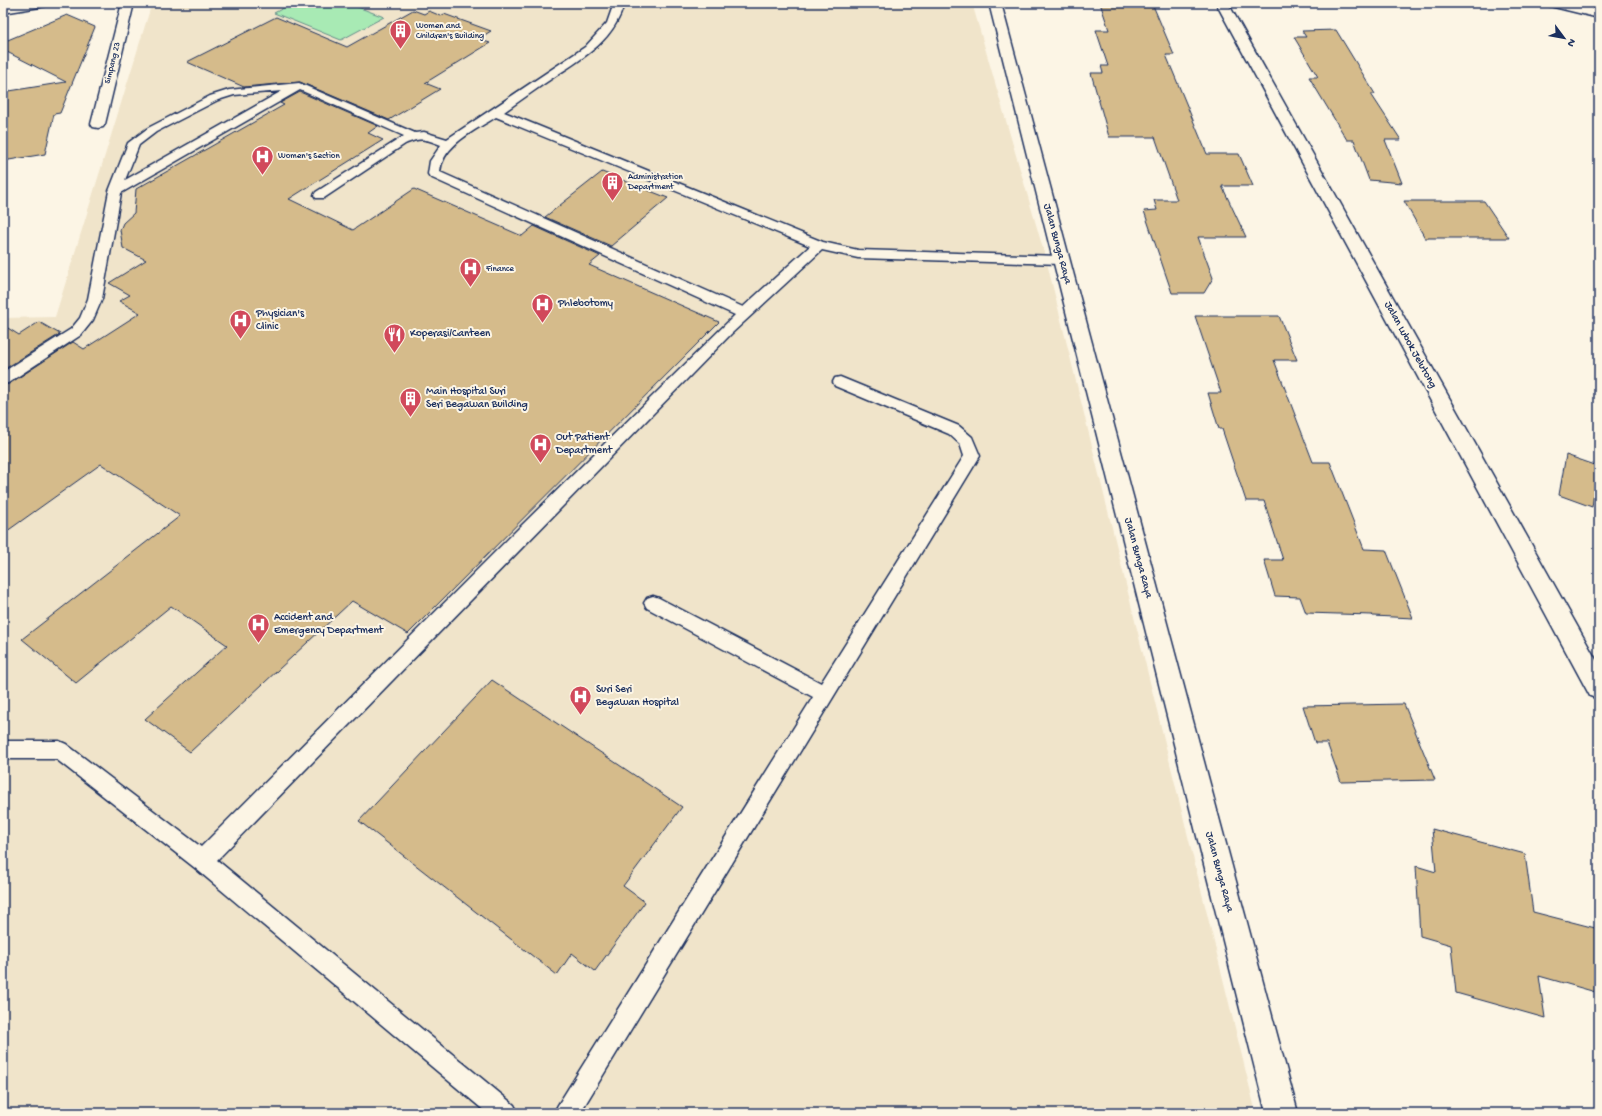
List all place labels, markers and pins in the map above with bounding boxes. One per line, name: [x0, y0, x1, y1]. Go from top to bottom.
building icon: Women and Children's Building: [387, 18, 413, 51]
place label: Women and Children's Building: [416, 21, 484, 42]
hospital icon: Women's Section: [249, 143, 275, 176]
place label: Women's Section: [278, 151, 341, 162]
building icon: Administration Department: [600, 169, 626, 202]
place label: Administration Department: [627, 172, 684, 193]
hospital icon: Finance: [457, 256, 483, 289]
place label: Finance: [485, 264, 514, 275]
hospital icon: Phlebotomy: [530, 291, 556, 324]
place label: Phlebotomy: [557, 298, 614, 310]
hospital icon: Physician's Clinic: [227, 307, 253, 340]
place label: Physician's Clinic: [255, 308, 305, 333]
restaurant icon: Koperasi/Canteen: [382, 321, 408, 354]
place label: Koperasi/Canteen: [410, 328, 491, 340]
building icon: Main Hospital Suri Seri Begawan Building: [397, 385, 423, 418]
place label: Main Hospital Suri Seri Begawan Building: [426, 386, 528, 411]
hospital icon: Out Patient Department: [527, 431, 553, 464]
place label: Out Patient Department: [555, 432, 613, 457]
hospital icon: Accident and Emergency Department: [245, 611, 271, 644]
place label: Accident and Emergency Department: [274, 612, 385, 637]
hospital icon: Suri Seri Begawan Hospital: [568, 683, 594, 716]
place label: Suri Seri Begawan Hospital: [595, 684, 680, 709]

